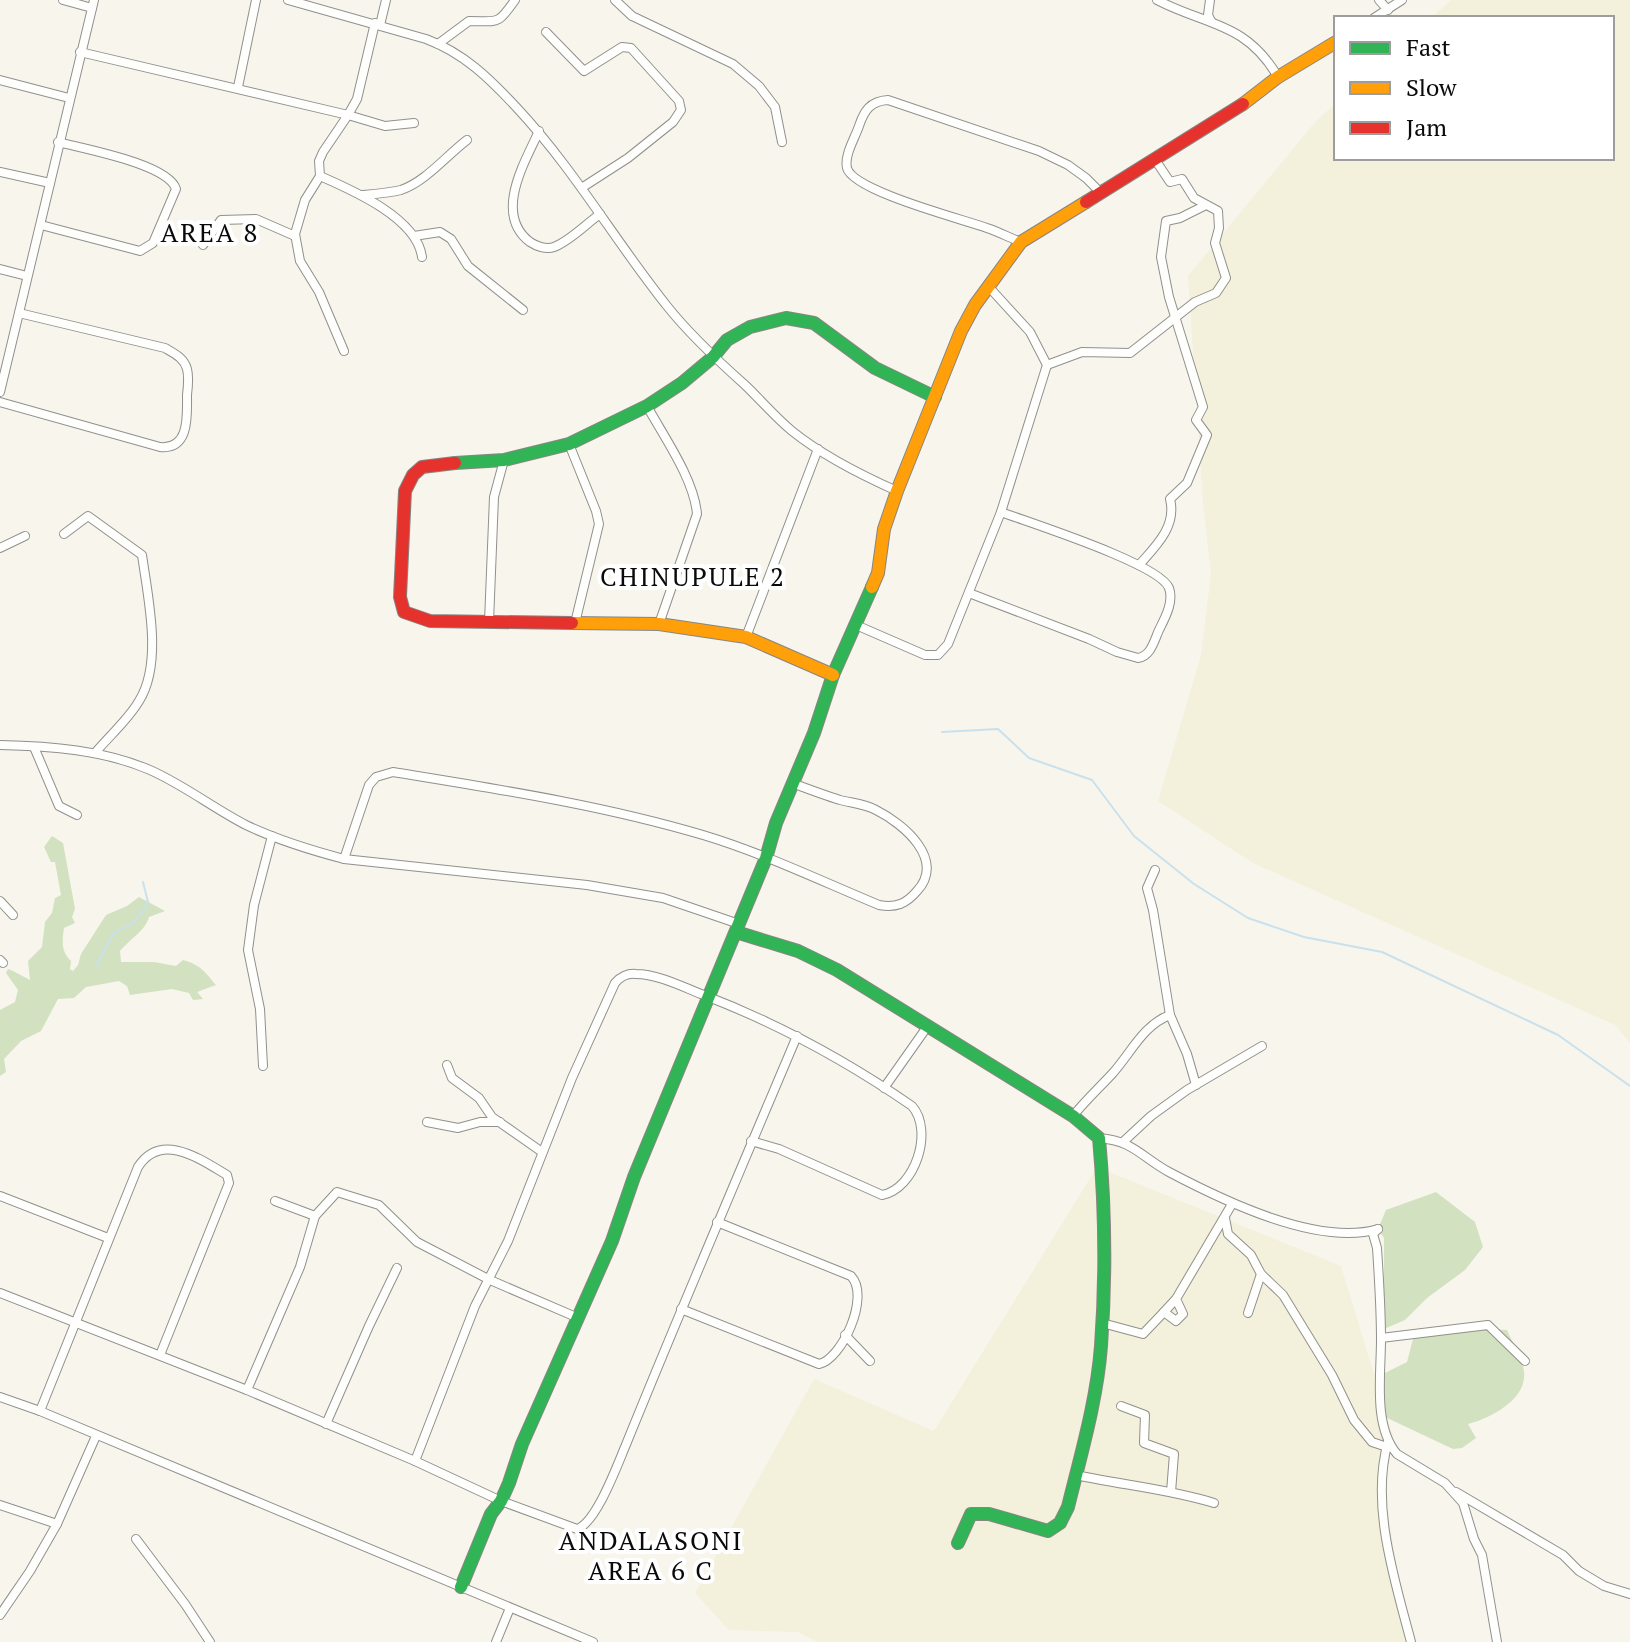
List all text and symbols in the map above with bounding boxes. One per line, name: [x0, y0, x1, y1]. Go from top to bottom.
legend: [1334, 16, 1614, 160]
text: Fast: [1406, 31, 1451, 63]
text: Slow: [1406, 71, 1457, 103]
text: Jam: [1406, 111, 1447, 143]
district label: AREA 8: [161, 215, 259, 249]
district label: CHINUPULE 2: [600, 559, 786, 593]
district label: ANDALASONI AREA 6 C: [559, 1523, 743, 1587]

